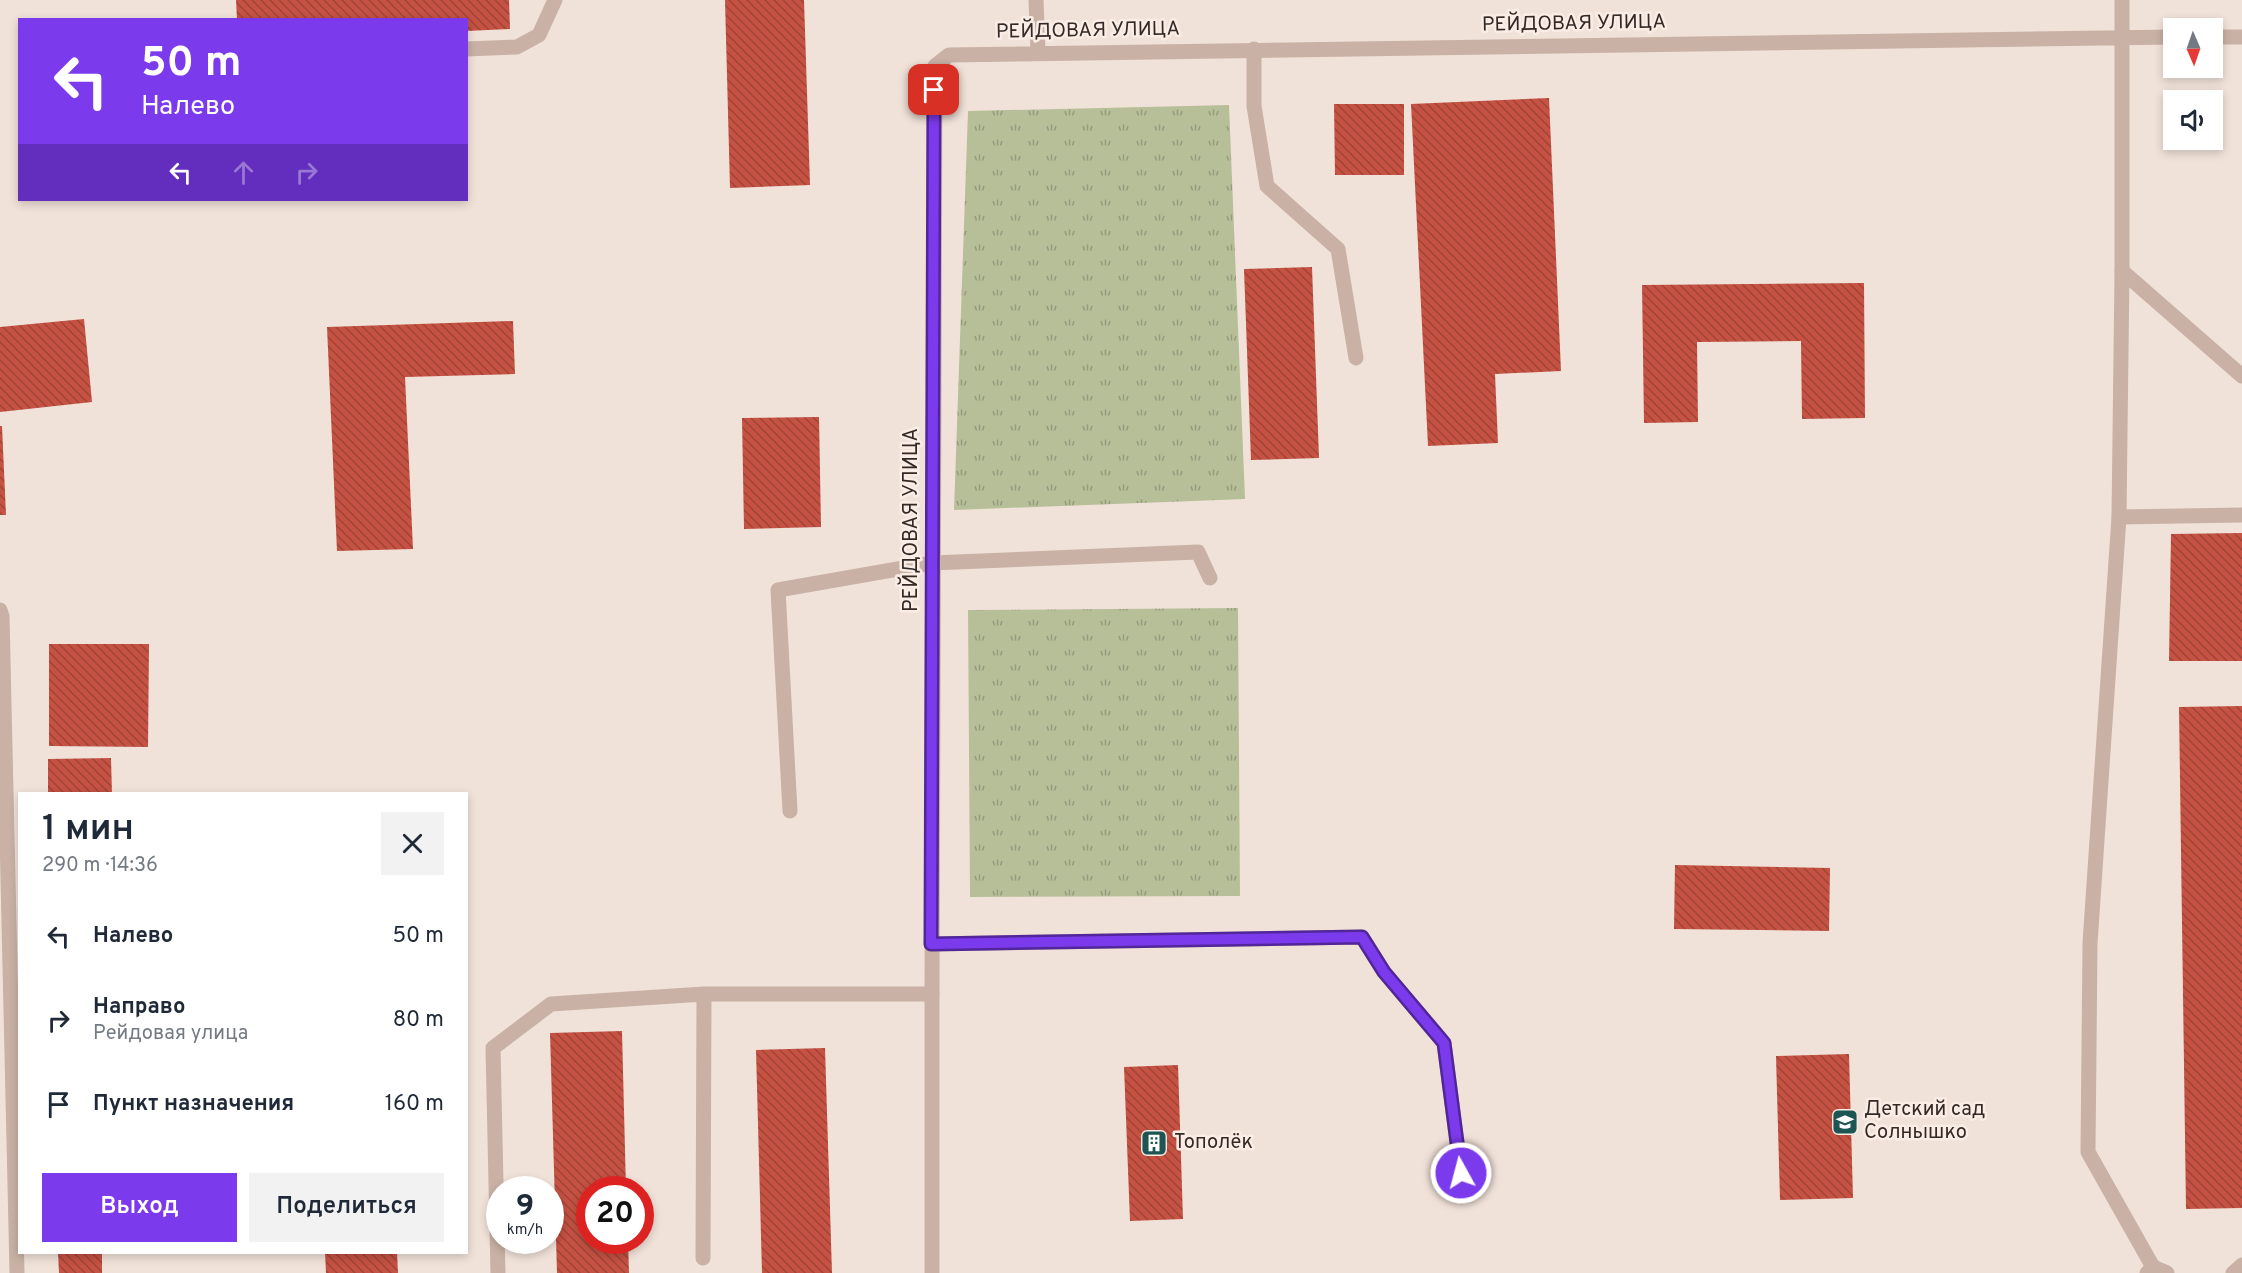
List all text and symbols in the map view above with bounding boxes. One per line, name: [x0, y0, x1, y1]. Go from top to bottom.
street label: РЕЙДОВАЯ УЛИЦА: [1482, 7, 1666, 39]
street label: РЕЙДОВАЯ УЛИЦА: [996, 14, 1180, 46]
north arrow: [2163, 18, 2223, 78]
map controls: [2163, 18, 2223, 150]
text: 50 m: [141, 38, 242, 91]
icon: left: [42, 42, 120, 120]
pin: [908, 64, 959, 115]
icon: arrive: [917, 73, 950, 106]
text: Налево: [141, 90, 235, 124]
button: sound: [2163, 90, 2223, 150]
icon: left: [164, 156, 197, 189]
icon: ahead: [227, 156, 260, 189]
icon: right: [290, 156, 323, 189]
street label: РЕЙДОВАЯ УЛИЦА: [897, 428, 925, 612]
text: 1 мин: [42, 807, 134, 853]
button: close: [381, 812, 444, 875]
text: 290 m · 14:36: [42, 853, 158, 879]
icon: left: [42, 920, 75, 953]
text: Налево: [93, 923, 173, 950]
text: 50 m: [392, 923, 444, 950]
text: Направо: [93, 994, 185, 1021]
icon: right: [42, 1004, 75, 1037]
text: 80 m: [393, 1007, 444, 1034]
text: Рейдовая улица: [93, 1021, 248, 1047]
icon: arrive: [42, 1088, 75, 1121]
text: Пункт назначения: [93, 1091, 294, 1118]
text: 160 m: [385, 1091, 444, 1118]
place label: Детский сад Солнышко: [1864, 1097, 1985, 1146]
school or university icon: Детский сад Солнышко: [1830, 1107, 1860, 1137]
building icon: Тополёк: [1139, 1128, 1169, 1158]
place label: Тополёк: [1174, 1130, 1253, 1156]
position arrow: [1429, 1141, 1493, 1205]
button: Выход: [42, 1173, 237, 1242]
button: Поделиться: [249, 1173, 444, 1242]
speed limit sign: 20: [576, 1176, 654, 1254]
text: 9: [516, 1189, 534, 1226]
text: km/h: [507, 1221, 543, 1240]

